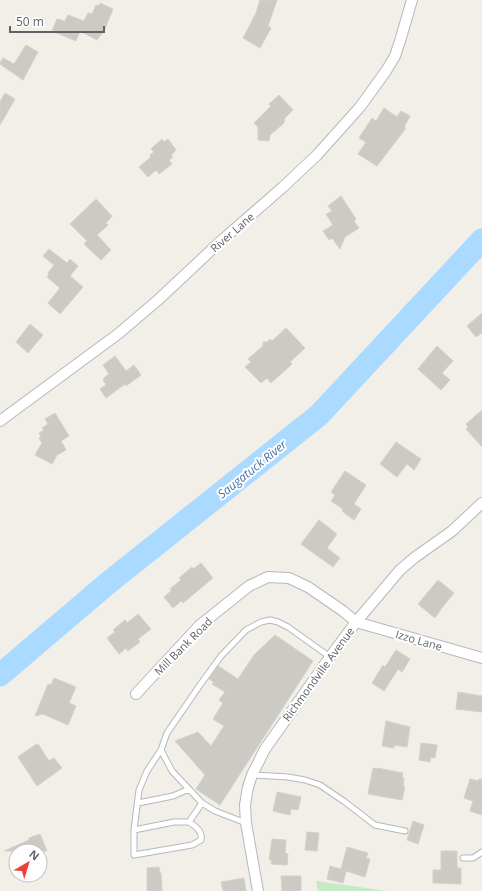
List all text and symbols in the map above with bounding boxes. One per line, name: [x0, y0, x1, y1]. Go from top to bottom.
scale bar: [10, 8, 104, 34]
text: 50 m: [16, 13, 44, 30]
street label: River Lane: [207, 209, 257, 255]
water label: Saugatuck River: [214, 435, 291, 502]
street label: Mill Bank Road: [151, 614, 215, 678]
street label: Richmondville Avenue: [279, 624, 357, 724]
street label: Izzo Lane: [394, 626, 444, 654]
north arrow: [8, 843, 48, 883]
text: N: [26, 846, 43, 863]

